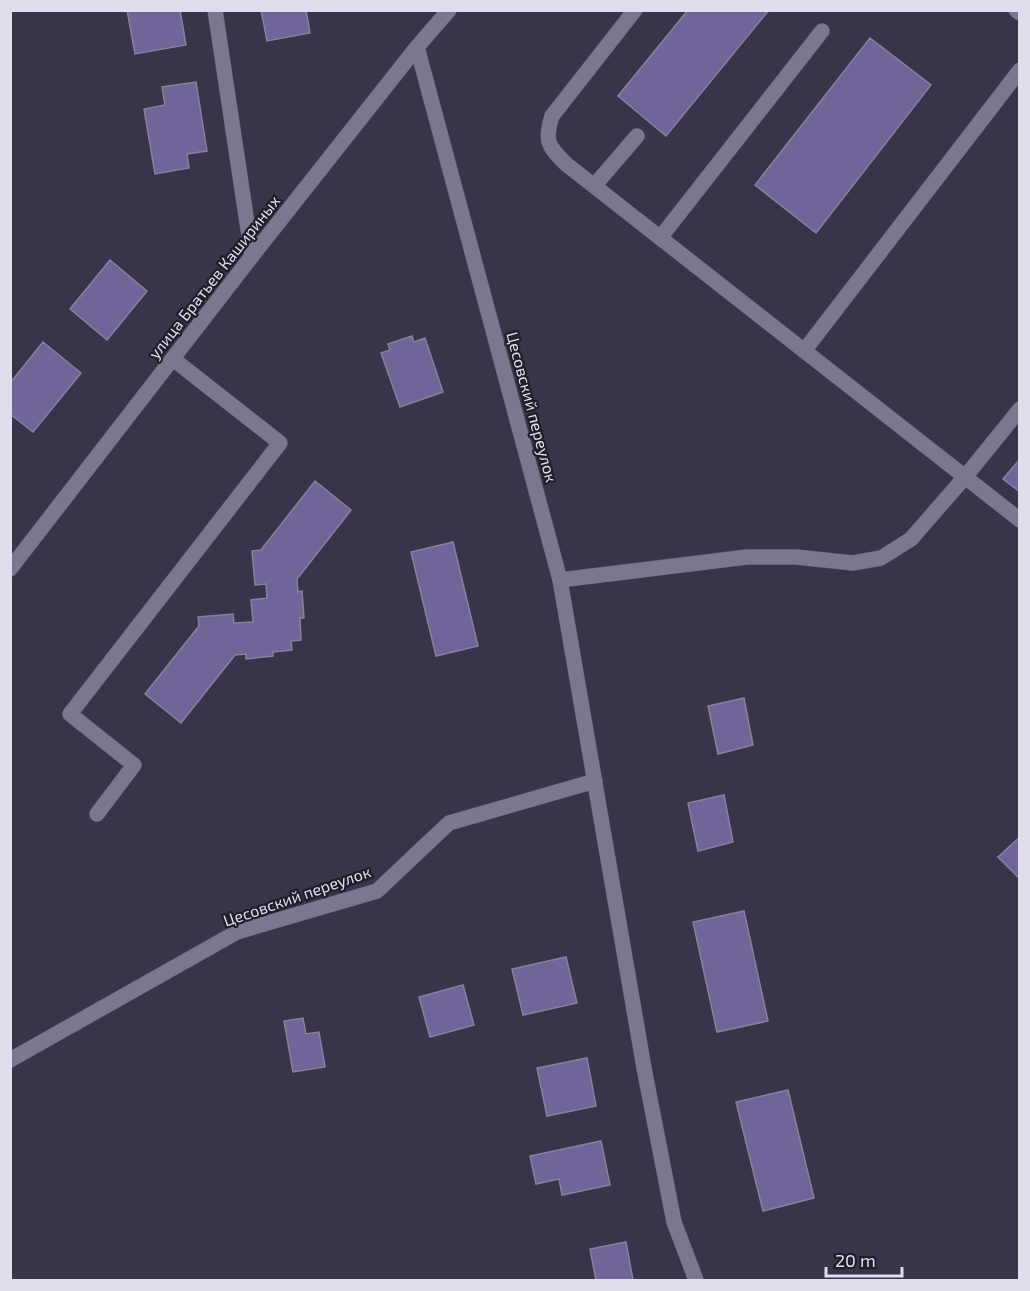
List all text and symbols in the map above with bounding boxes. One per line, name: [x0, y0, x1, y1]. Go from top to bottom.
street label: улица Братьев Кашириных: [144, 191, 284, 363]
street label: Цесовский переулок: [502, 330, 562, 485]
street label: Цесовский переулок: [221, 861, 374, 931]
scale bar: [826, 1240, 902, 1278]
text: 20 m: [835, 1249, 876, 1271]

